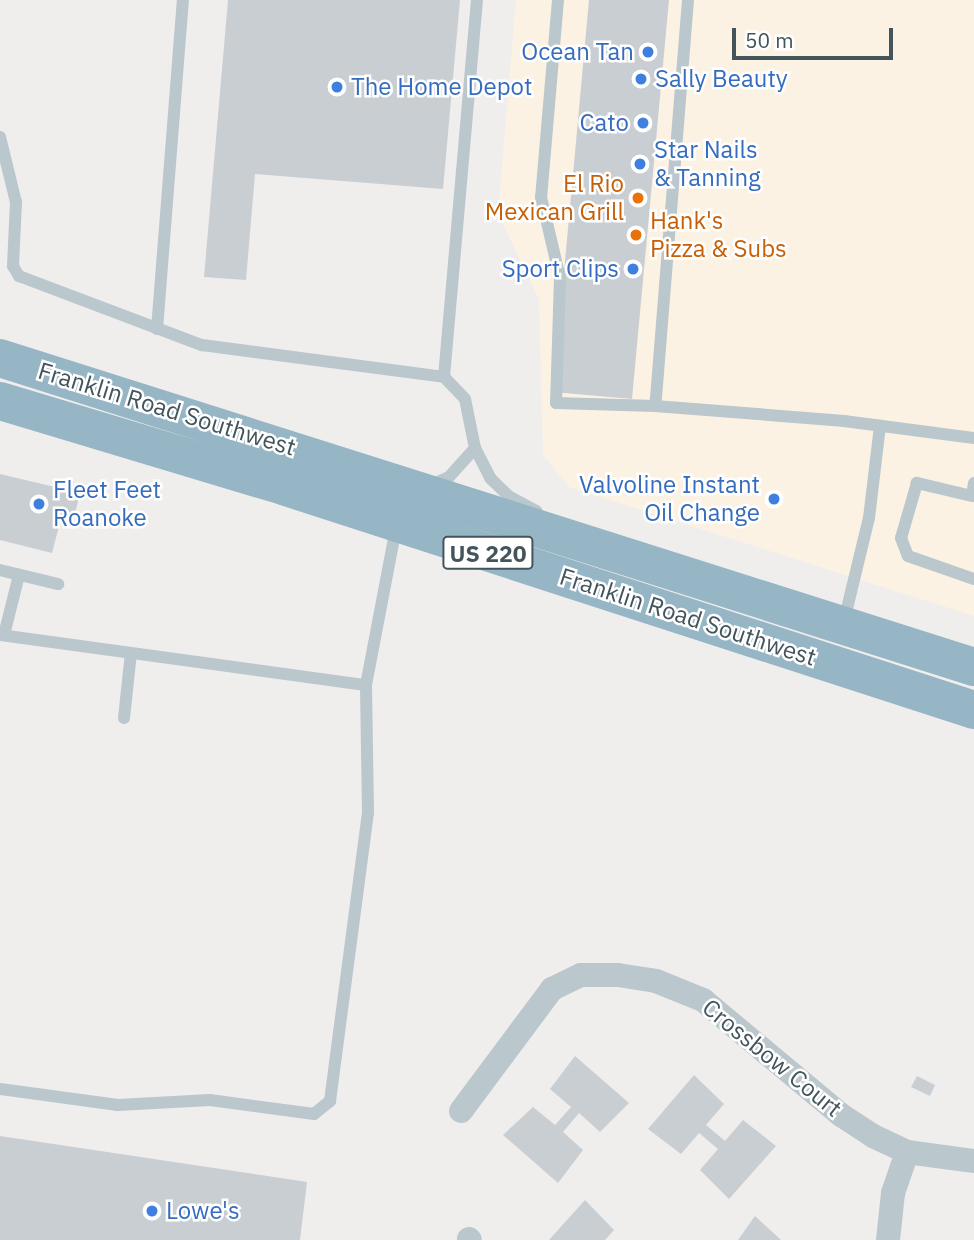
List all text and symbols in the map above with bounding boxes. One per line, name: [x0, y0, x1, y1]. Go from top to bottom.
scale bar: [736, 14, 897, 58]
text: 50 m: [745, 26, 794, 54]
place label: Ocean Tan: [521, 38, 634, 66]
marker: Ocean Tan: [640, 44, 656, 60]
place label: Sally Beauty: [655, 65, 788, 93]
marker: Sally Beauty: [633, 71, 649, 87]
place label: The Home Depot: [351, 73, 532, 101]
marker: The Home Depot: [329, 79, 345, 95]
place label: Cato: [580, 109, 629, 137]
marker: Cato: [635, 115, 651, 131]
place label: Star Nails & Tanning: [654, 136, 761, 192]
marker: Star Nails & Tanning: [632, 156, 648, 172]
place label: El Rio Mexican Grill: [485, 170, 624, 226]
marker: El Rio Mexican Grill: [630, 190, 646, 206]
place label: Hank's Pizza & Subs: [650, 207, 787, 263]
marker: Hank's Pizza & Subs: [628, 227, 644, 243]
place label: Sport Clips: [502, 255, 619, 283]
marker: Sport Clips: [625, 261, 641, 277]
street label: Franklin Road Southwest: [35, 356, 299, 462]
place label: Valvoline Instant Oil Change: [579, 471, 760, 527]
place label: Fleet Feet Roanoke: [53, 476, 161, 532]
marker: Valvoline Instant Oil Change: [766, 491, 782, 507]
marker: Fleet Feet Roanoke: [31, 496, 47, 512]
road number: US 220: [441, 534, 535, 572]
street label: Franklin Road Southwest: [556, 562, 820, 672]
street label: Crossbow Court: [697, 993, 847, 1123]
place label: Lowe's: [166, 1197, 240, 1225]
marker: Lowe's: [144, 1203, 160, 1219]

